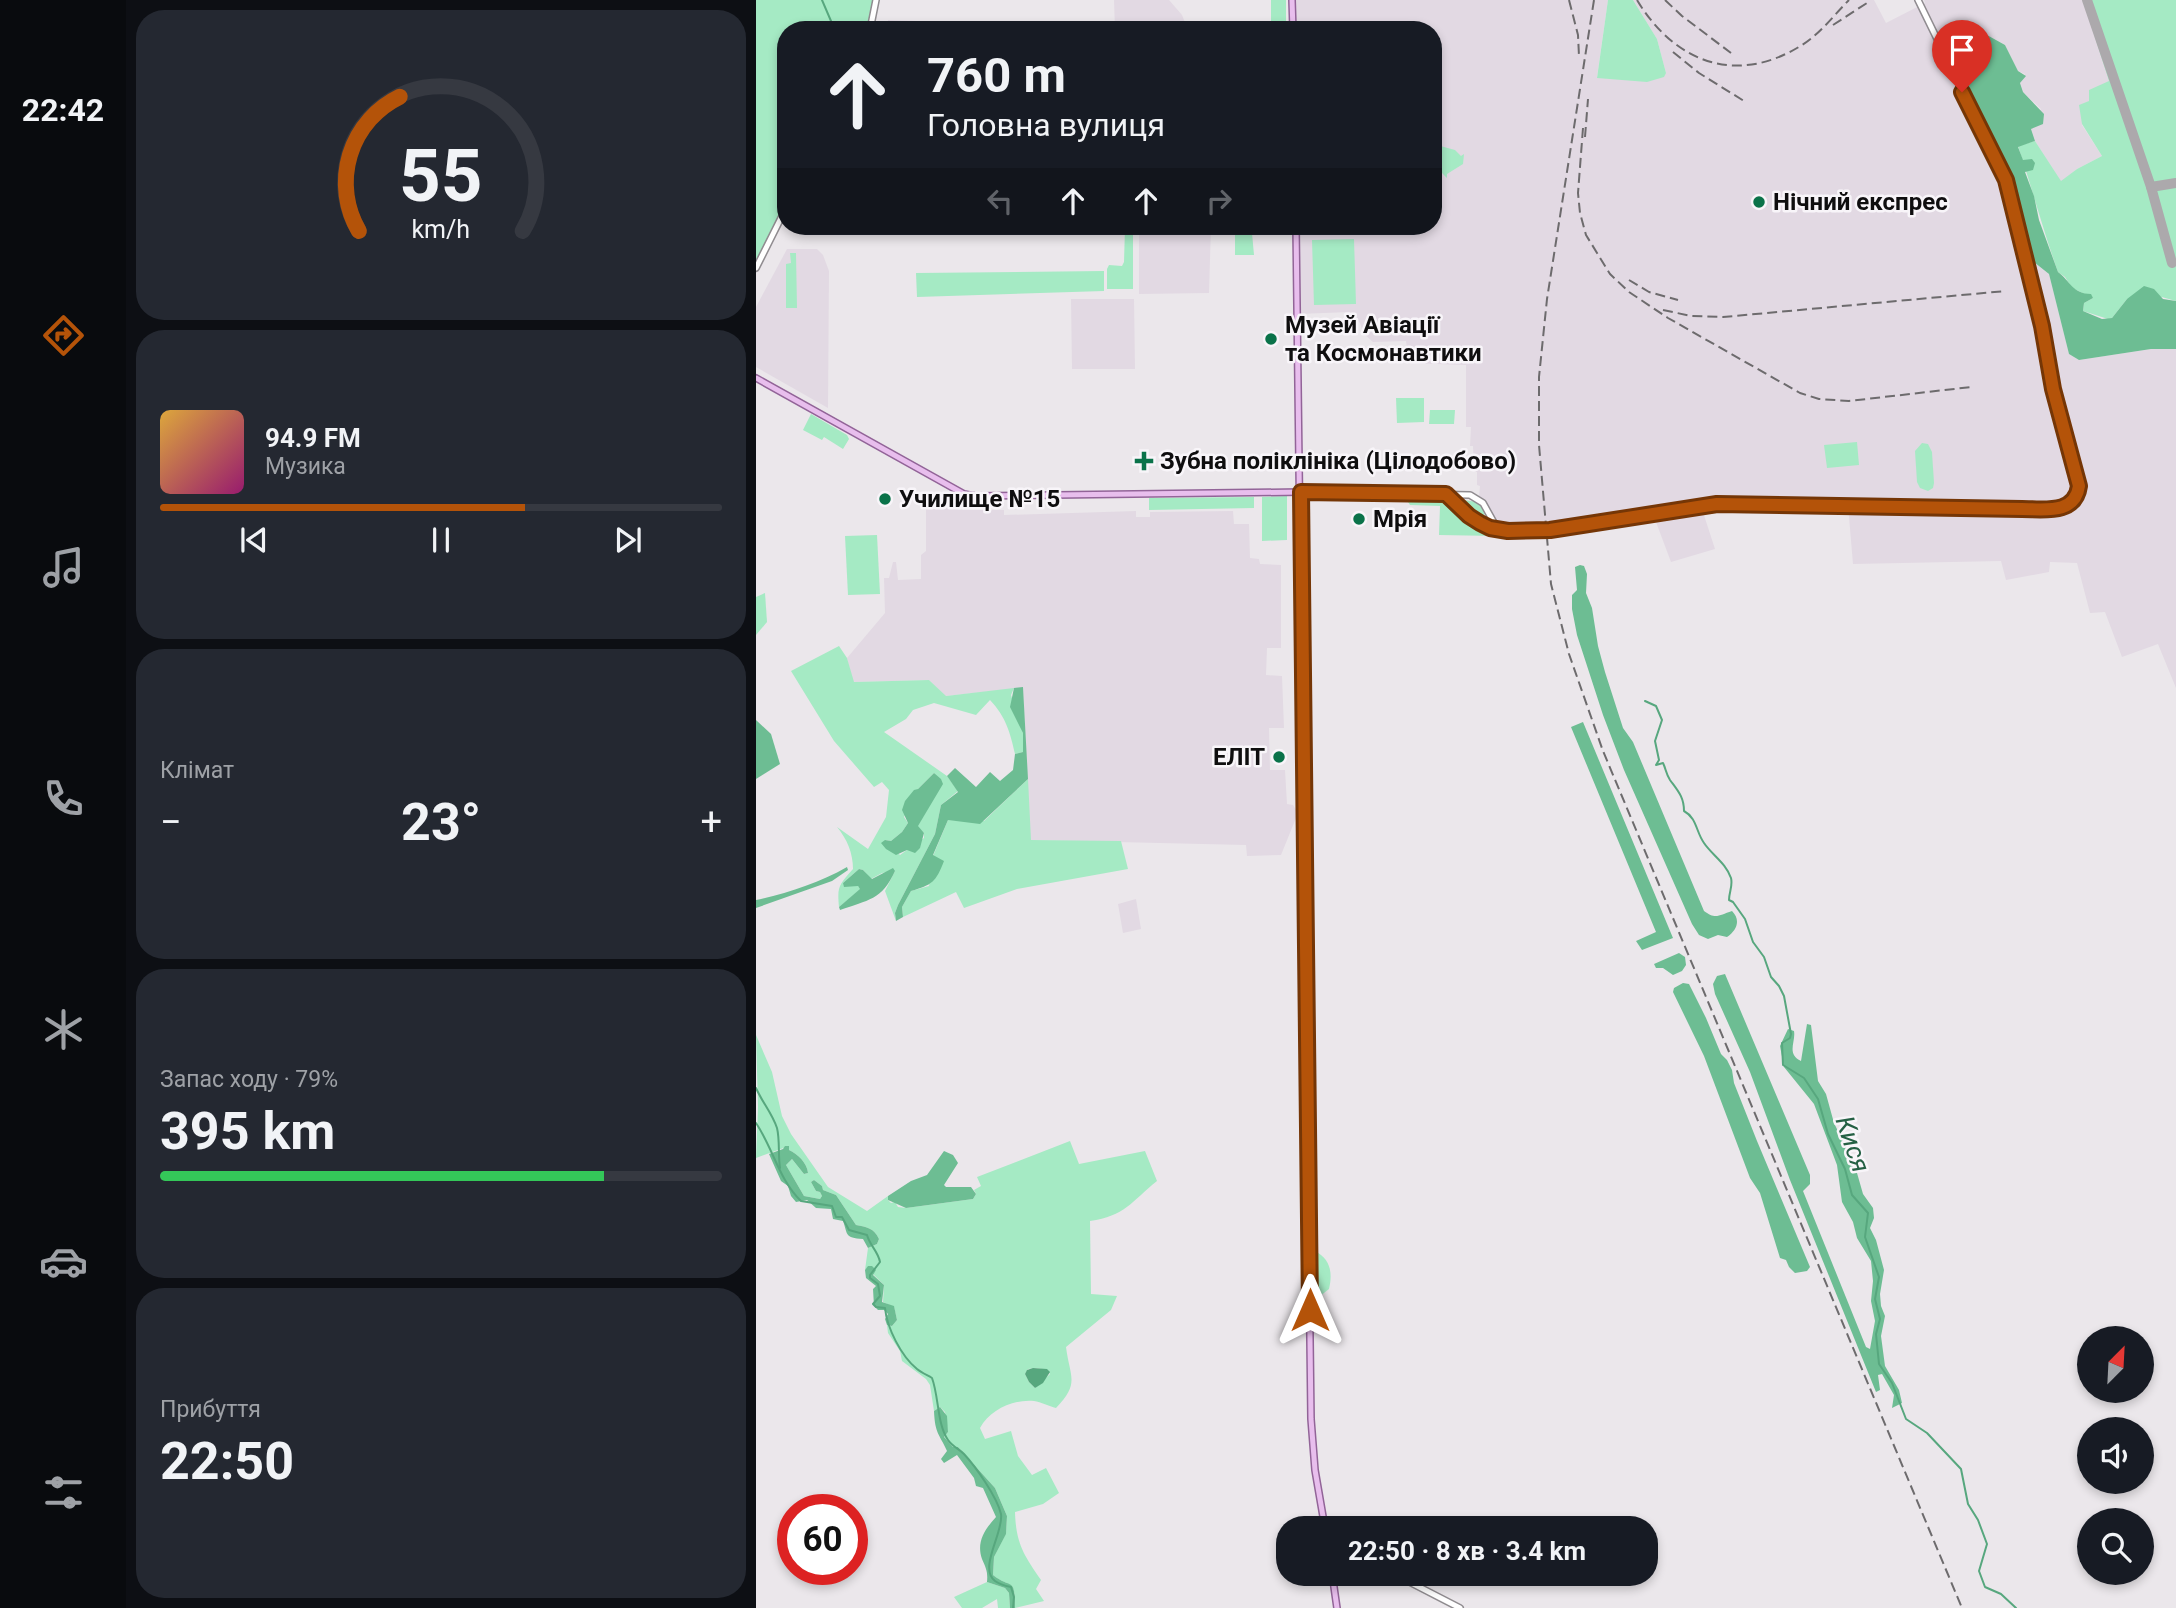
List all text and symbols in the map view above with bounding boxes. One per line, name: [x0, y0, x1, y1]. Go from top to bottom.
pin: [1932, 20, 1992, 92]
icon: arrive: [1943, 31, 1981, 69]
text: 760 m: [927, 47, 1066, 104]
icon: ahead: [812, 49, 903, 140]
text: 22:42: [22, 91, 104, 129]
text: Головна вулиця: [927, 106, 1165, 144]
text: 55: [399, 133, 483, 219]
icon: left: [981, 182, 1019, 220]
icon: ahead: [1054, 182, 1092, 220]
icon: ahead: [1127, 182, 1165, 220]
icon: right: [1200, 182, 1238, 220]
place label: Нічний експрес: [1773, 188, 1948, 216]
marker: Нічний експрес: [1751, 194, 1767, 210]
text: km/h: [412, 215, 470, 244]
icon: directions: [39, 311, 88, 360]
place label: Музей Авіації та Космонавтики: [1285, 311, 1482, 367]
marker: Музей Авіації та Космонавтики: [1263, 331, 1279, 347]
text: 94.9 FM: [265, 423, 361, 453]
place label: Зубна поліклініка (Цілодобово): [1160, 447, 1516, 475]
marker: Зубна поліклініка (Цілодобово): [1134, 451, 1154, 471]
text: Музика: [265, 453, 346, 480]
place label: Училище №15: [899, 485, 1060, 513]
marker: Училище №15: [877, 491, 893, 507]
place label: Мрія: [1373, 505, 1427, 533]
marker: Мрія: [1351, 511, 1367, 527]
icon: previous: [235, 521, 273, 559]
icon: pause: [422, 521, 460, 559]
icon: next: [609, 521, 647, 559]
icon: music: [39, 543, 88, 592]
place label: ЕЛІТ: [1213, 743, 1265, 771]
marker: ЕЛІТ: [1271, 749, 1287, 765]
text: Клімат: [160, 757, 234, 784]
icon: phone: [39, 774, 88, 823]
text: 23°: [401, 792, 481, 853]
text: −: [160, 800, 182, 844]
text: +: [700, 800, 722, 844]
icon: climate: [39, 1005, 88, 1054]
text: Запас ходу · 79%: [160, 1066, 338, 1093]
text: 395 km: [160, 1101, 335, 1162]
water label: Кися: [1829, 1112, 1877, 1176]
icon: car: [39, 1237, 88, 1286]
position arrow: [1273, 1273, 1347, 1347]
north arrow: [2077, 1326, 2154, 1404]
map controls: [2077, 1326, 2154, 1585]
text: Прибуття: [160, 1396, 261, 1423]
button: sound: [2077, 1417, 2154, 1494]
text: 22:50: [160, 1431, 294, 1492]
icon: filters: [39, 1468, 88, 1517]
speed limit sign: 60: [777, 1494, 868, 1585]
button: search: [2077, 1508, 2154, 1585]
text: 22:50 · 8 хв · 3.4 km: [1348, 1536, 1586, 1566]

